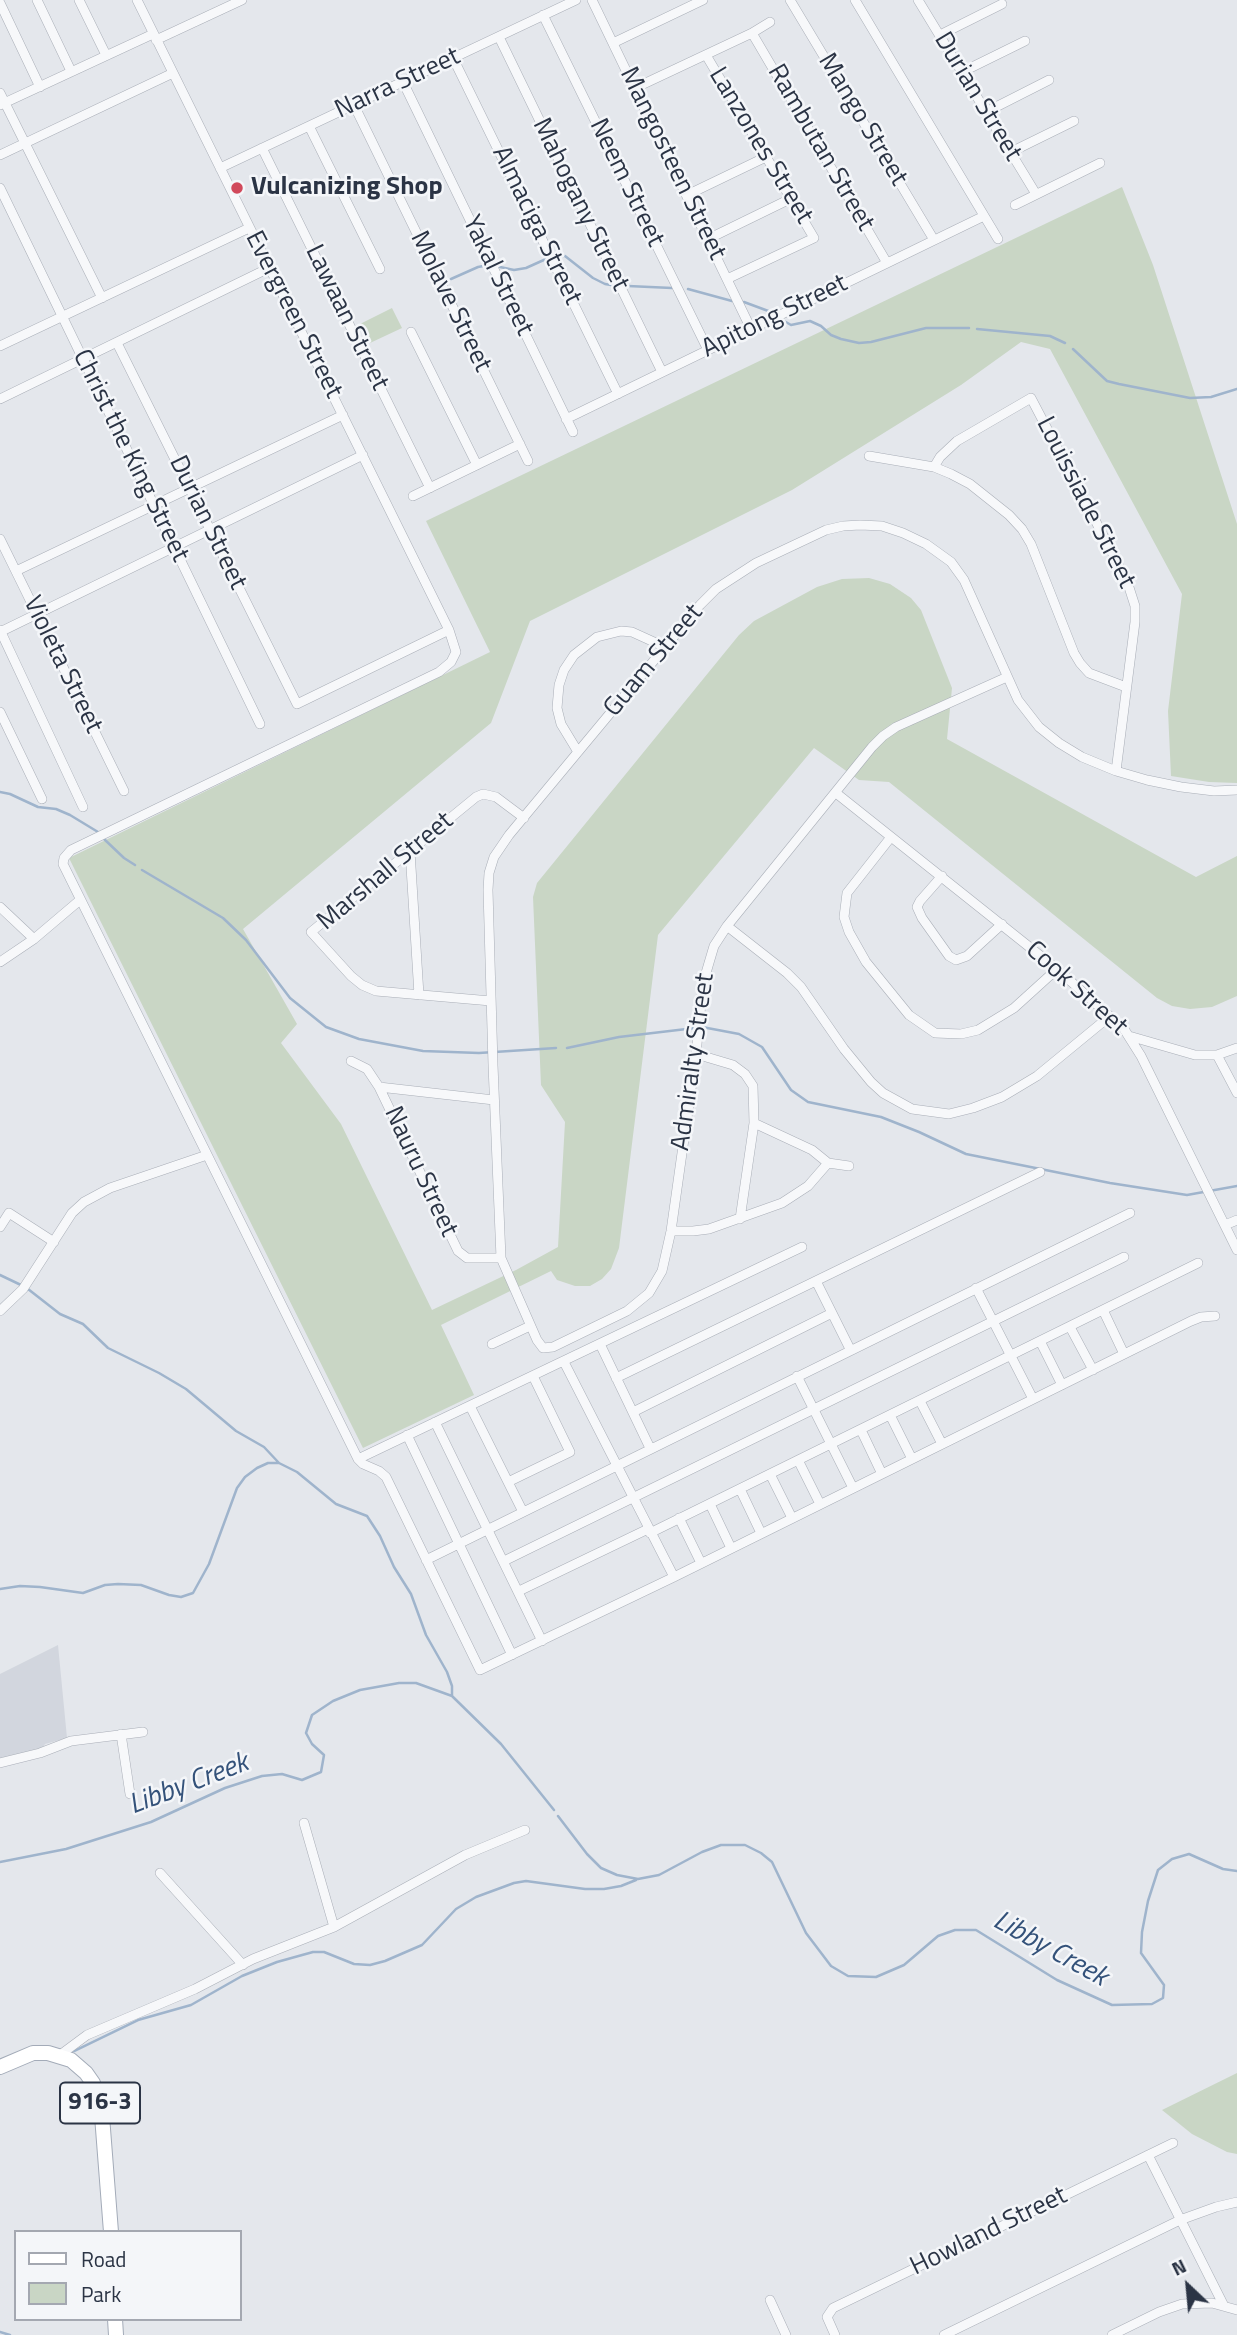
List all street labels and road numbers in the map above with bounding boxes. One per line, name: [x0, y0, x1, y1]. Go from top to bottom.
street label: Durian Street: [926, 27, 1028, 167]
street label: Narra Street: [331, 41, 465, 127]
street label: Mango Street: [810, 48, 914, 192]
street label: Rambutan Street: [760, 59, 880, 237]
street label: Lanzones Street: [701, 62, 819, 230]
street label: Mangosteen Street: [612, 63, 732, 265]
street label: Mahogany Street: [525, 114, 635, 296]
street label: Neem Street: [582, 114, 670, 252]
street label: Almaciga Street: [484, 142, 588, 310]
street label: Yakal Street: [455, 211, 539, 341]
street label: Evergreen Street: [237, 226, 349, 404]
street label: Molave Street: [403, 227, 497, 377]
street label: Lawaan Street: [297, 240, 395, 396]
street label: Apitong Street: [697, 268, 853, 366]
street label: Christ the King Street: [65, 345, 195, 567]
street label: Louissiade Street: [1028, 412, 1142, 594]
street label: Durian Street: [161, 451, 253, 595]
street label: Violeta Street: [15, 591, 109, 739]
street label: Guam Street: [598, 598, 710, 724]
street label: Marshall Street: [312, 806, 460, 938]
street label: Cook Street: [1019, 935, 1133, 1043]
street label: Admiralty Street: [666, 971, 722, 1153]
street label: Nauru Street: [376, 1102, 464, 1242]
road number: 916-3: [60, 2082, 140, 2124]
street label: Howland Street: [906, 2181, 1072, 2283]

